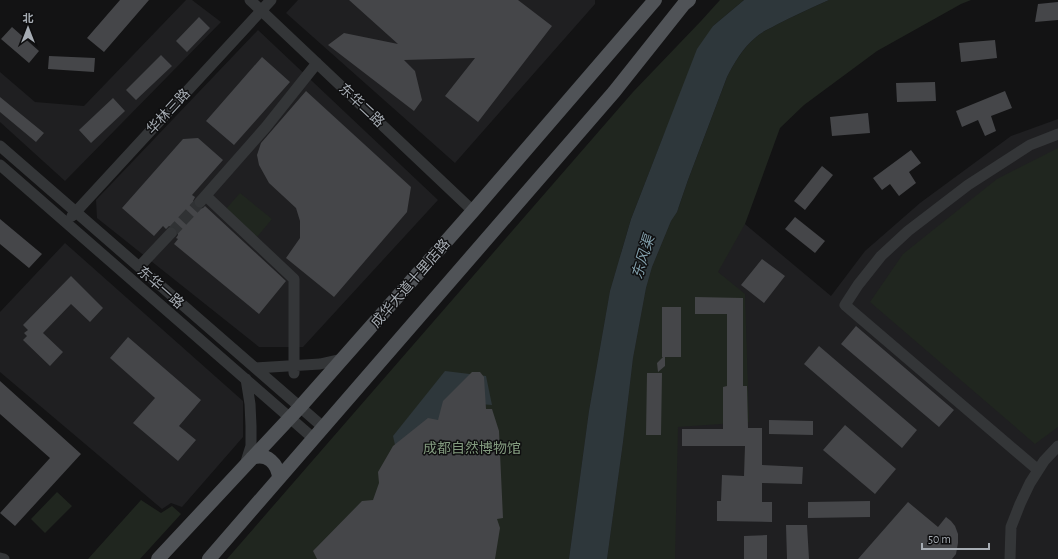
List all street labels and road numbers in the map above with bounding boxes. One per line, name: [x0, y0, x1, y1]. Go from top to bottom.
street label: 东华二路: [336, 80, 388, 130]
street label: 华林三路: [143, 85, 193, 137]
street label: 成华大道十里店路: [367, 235, 453, 331]
street label: 东华一路: [135, 263, 187, 311]

